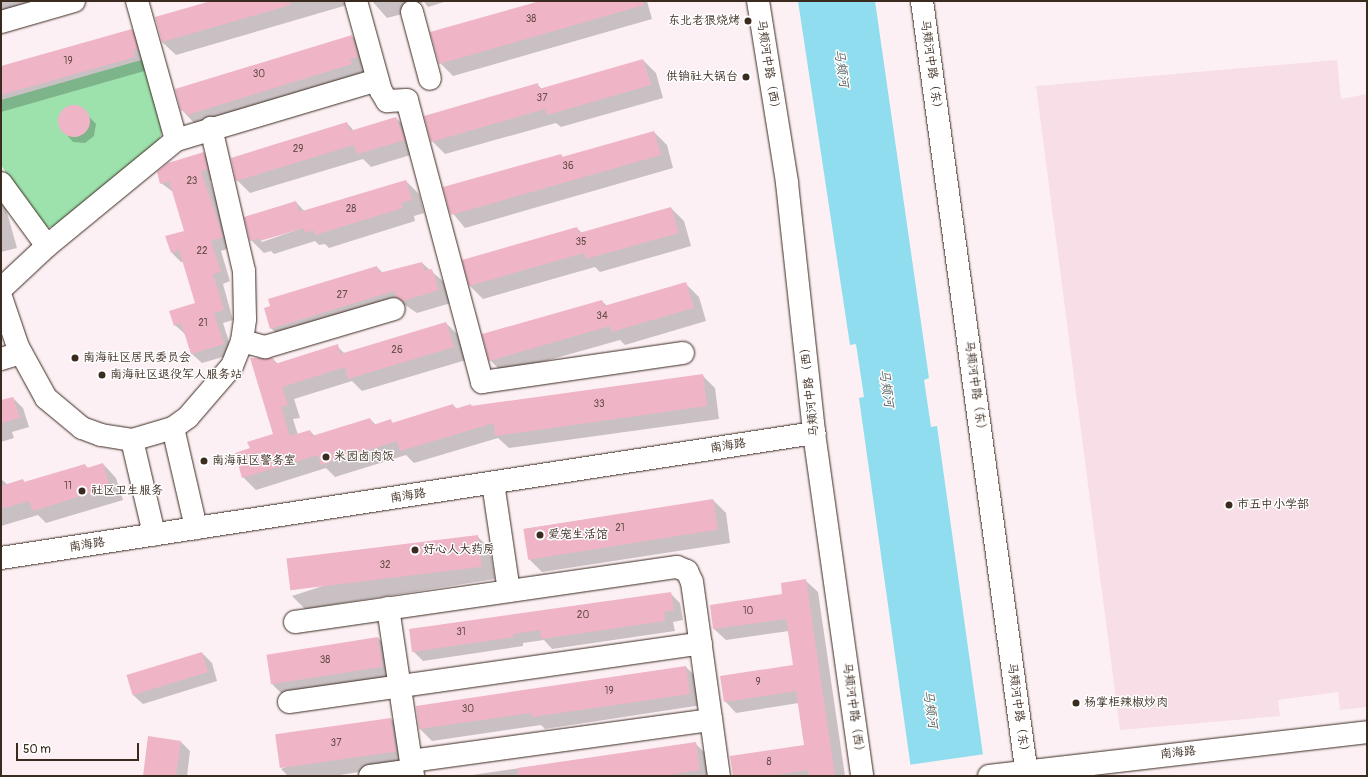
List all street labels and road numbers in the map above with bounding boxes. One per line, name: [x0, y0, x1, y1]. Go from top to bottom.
street label: 马颊河中路（西）: [753, 18, 783, 116]
street label: 马颊河中路（东）: [917, 18, 945, 116]
street label: 马颊河中路（东）: [961, 339, 989, 437]
street label: 马颊河中路（西）: [798, 341, 822, 437]
street label: 南海路: [709, 436, 747, 456]
street label: 南海路: [389, 486, 427, 506]
street label: 南海路: [68, 535, 106, 555]
street label: 马颊河中路（西）: [839, 661, 867, 759]
street label: 马颊河中路（东）: [1004, 661, 1032, 759]
street label: 南海路: [1159, 744, 1197, 762]

